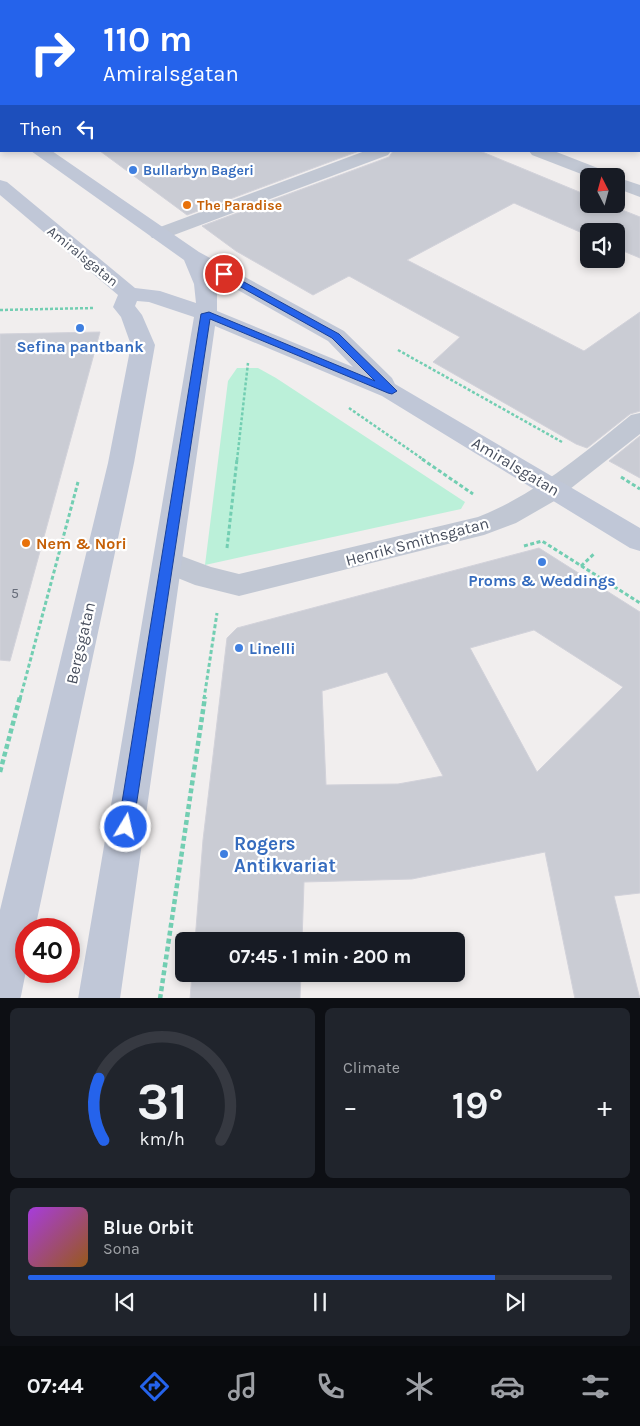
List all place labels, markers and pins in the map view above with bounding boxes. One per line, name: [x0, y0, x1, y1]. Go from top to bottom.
place label: Bullarbyn Bageri: [143, 162, 254, 179]
marker: Bullarbyn Bageri: [127, 164, 139, 176]
place label: The Paradise: [197, 197, 282, 214]
marker: The Paradise: [181, 199, 193, 211]
pin: [203, 253, 245, 295]
marker: Sefina pantbank: [74, 322, 86, 334]
place label: Sefina pantbank: [16, 337, 144, 356]
place label: Nem & Nori: [36, 534, 127, 553]
marker: Nem & Nori: [20, 537, 32, 549]
marker: Proms & Weddings: [536, 556, 548, 568]
place label: Proms & Weddings: [468, 571, 616, 590]
place label: Linelli: [249, 639, 296, 658]
marker: Linelli: [233, 642, 245, 654]
place label: Rogers Antikvariat: [234, 833, 336, 877]
marker: Rogers Antikvariat: [218, 848, 230, 860]

